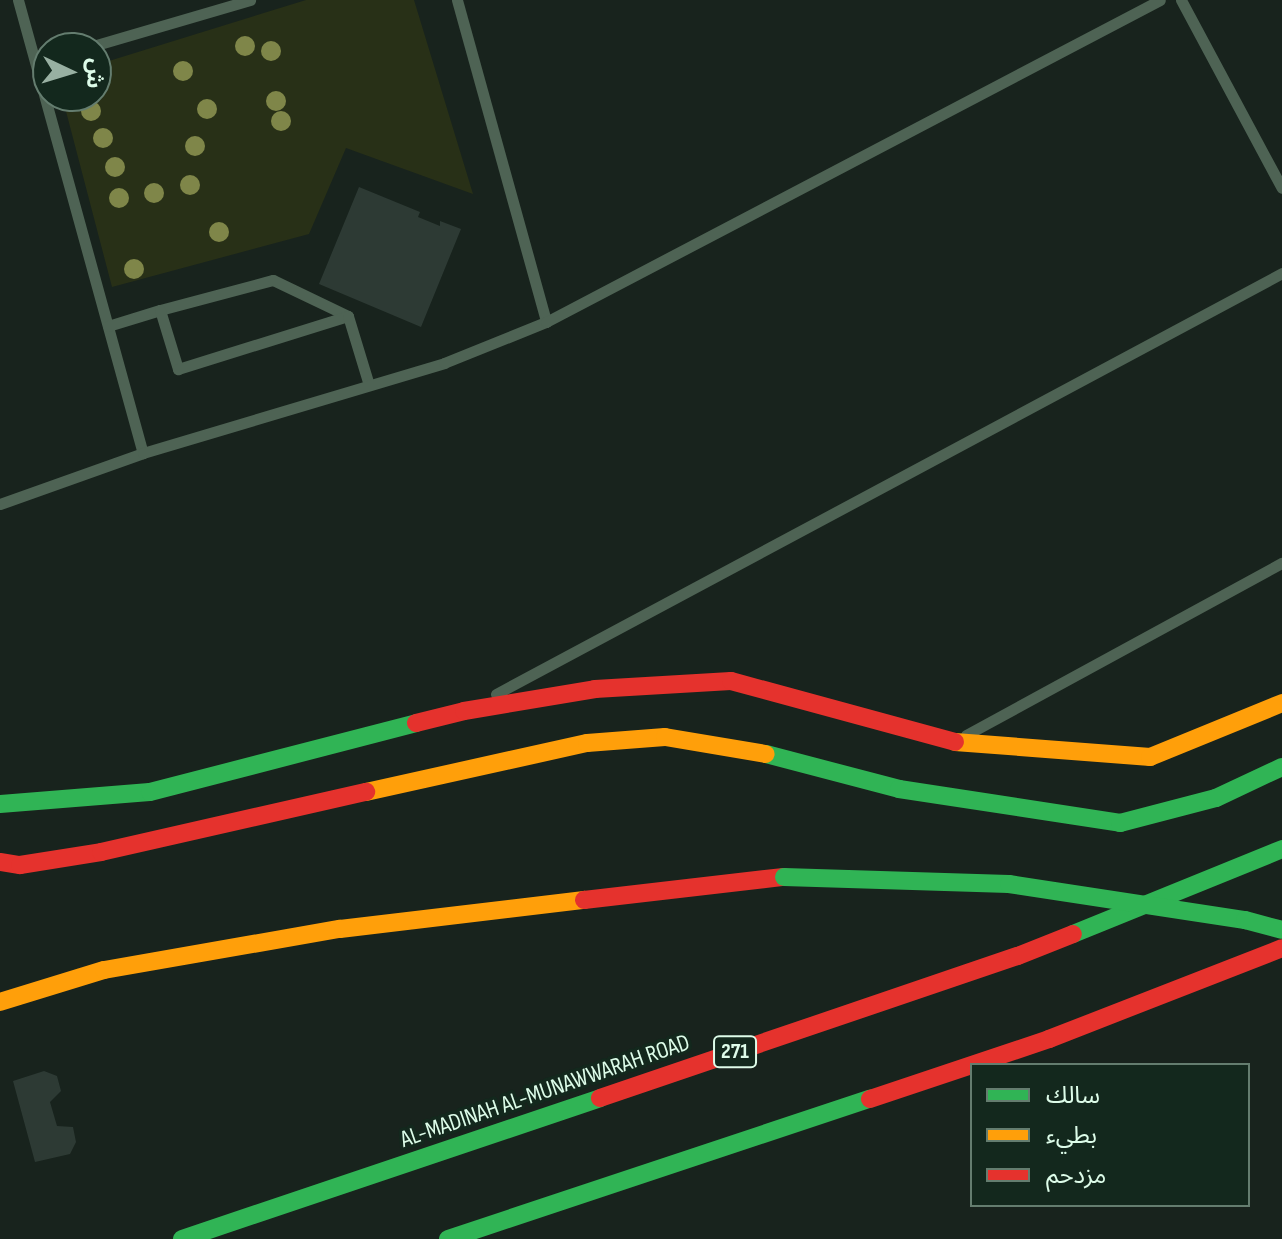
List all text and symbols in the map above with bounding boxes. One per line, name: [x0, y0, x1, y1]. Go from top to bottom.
north arrow: [32, 32, 112, 112]
text: ش: [80, 58, 109, 90]
street label: AL-MADINAH AL-MUNAWWARAH ROAD: [396, 1028, 694, 1154]
road number: 271: [713, 1034, 757, 1070]
legend: [970, 1063, 1250, 1207]
text: سالك: [1046, 1081, 1100, 1110]
text: بطيء: [1046, 1121, 1097, 1150]
text: مزدحم: [1046, 1161, 1106, 1190]

